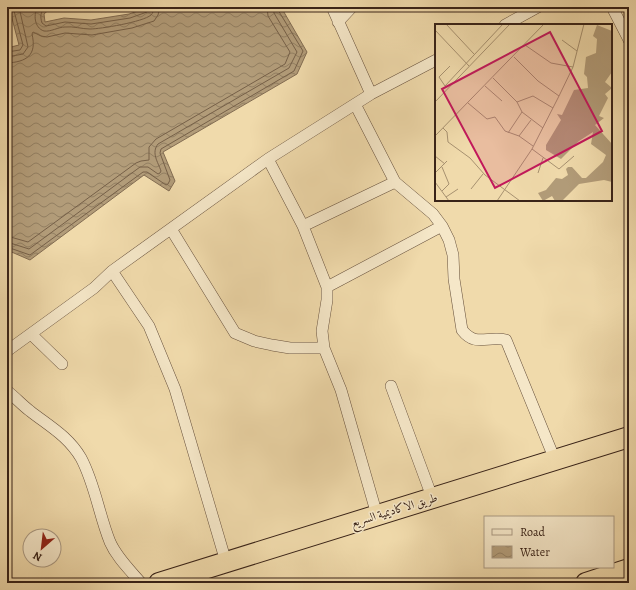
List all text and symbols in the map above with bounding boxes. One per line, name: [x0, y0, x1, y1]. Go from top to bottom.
inset map: [435, 24, 612, 201]
street label: طريق الاكاديمية السريع: [349, 489, 440, 534]
legend: [484, 516, 614, 568]
text: Road: [520, 524, 546, 540]
north arrow: [22, 528, 62, 568]
text: Water: [519, 544, 550, 560]
text: N: [30, 548, 45, 565]

